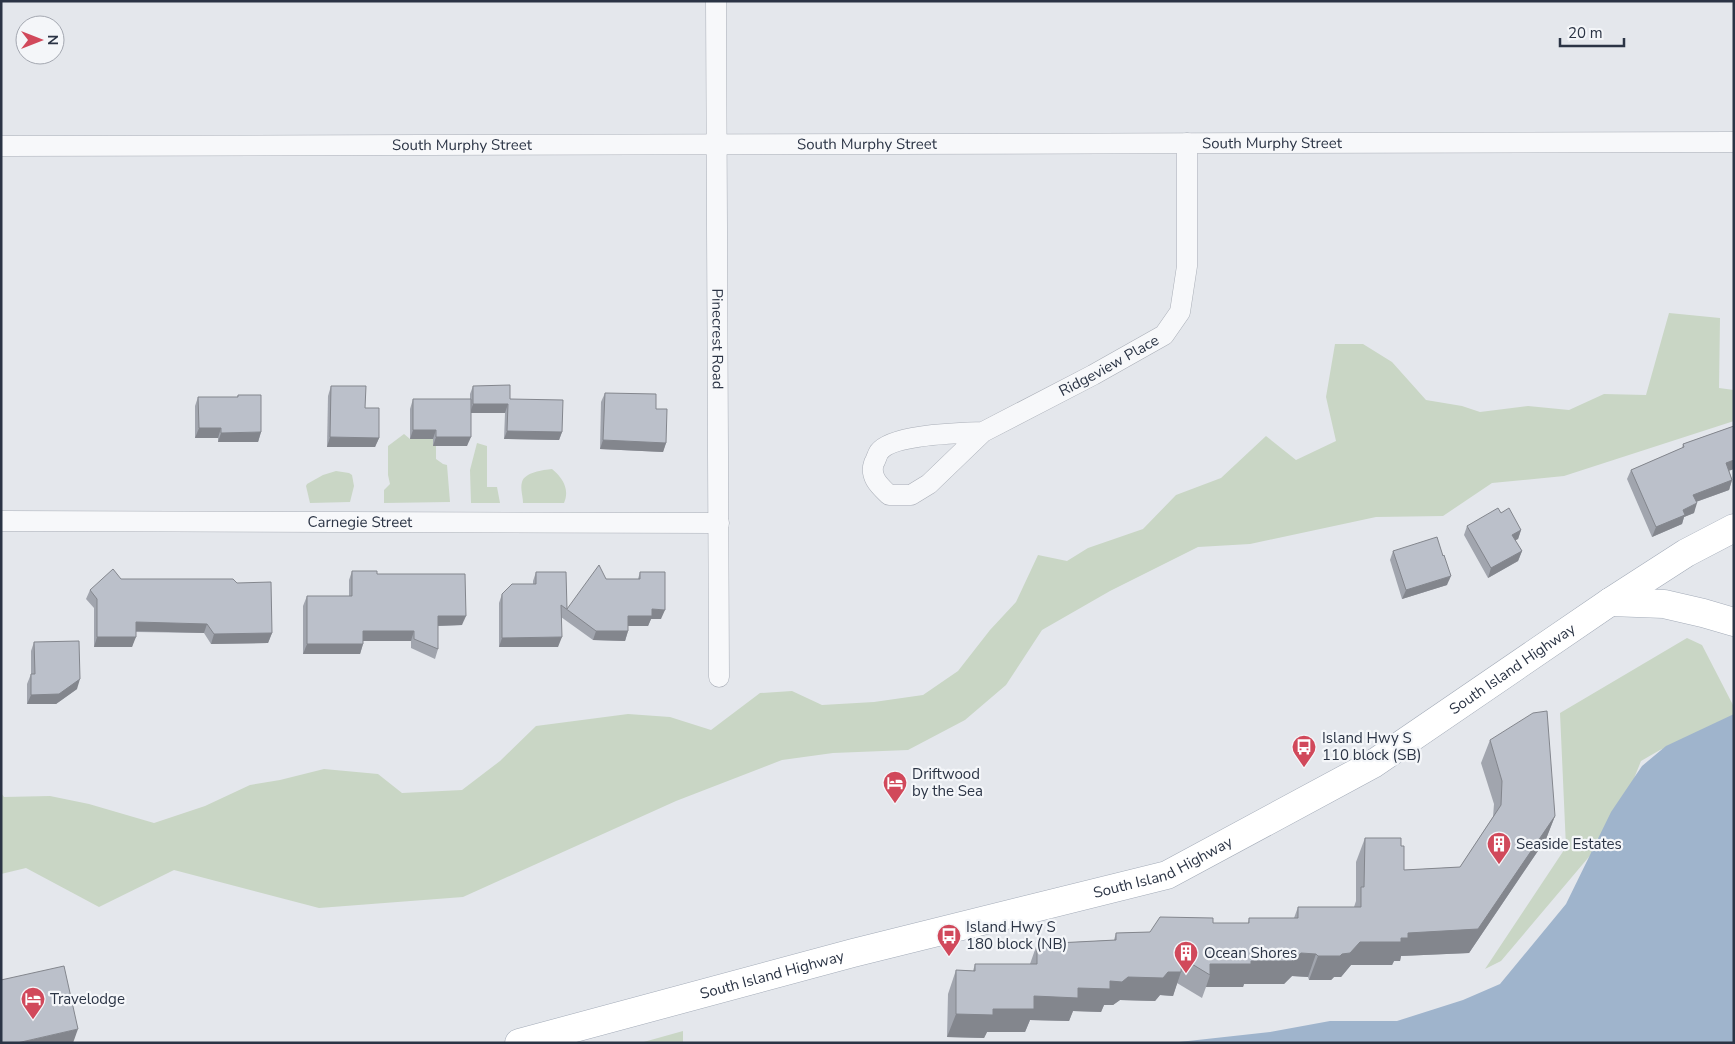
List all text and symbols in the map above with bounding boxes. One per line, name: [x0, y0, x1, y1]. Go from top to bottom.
north arrow: [15, 15, 65, 65]
scale bar: [1560, 15, 1624, 47]
text: 20 m: [1568, 23, 1603, 43]
text: N: [43, 35, 62, 45]
street label: South Murphy Street: [1202, 133, 1343, 153]
street label: South Murphy Street: [797, 134, 938, 154]
street label: South Murphy Street: [392, 135, 533, 155]
street label: Pinecrest Road: [707, 288, 728, 389]
street label: Ridgeview Place: [1055, 330, 1162, 401]
street label: Carnegie Street: [308, 512, 413, 532]
street label: South Island Highway: [1445, 619, 1579, 719]
place label: Island Hwy S 110 block (SB): [1322, 728, 1421, 765]
bus stop icon: Island Hwy S 110 block (SB): [1291, 734, 1317, 768]
place label: Driftwood by the Sea: [912, 764, 983, 801]
hotel icon: Driftwood by the Sea: [882, 770, 908, 804]
building icon: Seaside Estates: [1486, 831, 1512, 865]
street label: South Island Highway: [1091, 832, 1236, 903]
place label: Seaside Estates: [1516, 834, 1622, 854]
place label: Island Hwy S 180 block (NB): [966, 917, 1067, 954]
bus stop icon: Island Hwy S 180 block (NB): [936, 923, 962, 957]
building icon: Ocean Shores: [1173, 940, 1199, 974]
place label: Ocean Shores: [1204, 943, 1297, 963]
street label: South Island Highway: [698, 946, 847, 1004]
hotel icon: Travelodge: [20, 986, 46, 1020]
place label: Travelodge: [50, 989, 125, 1009]

